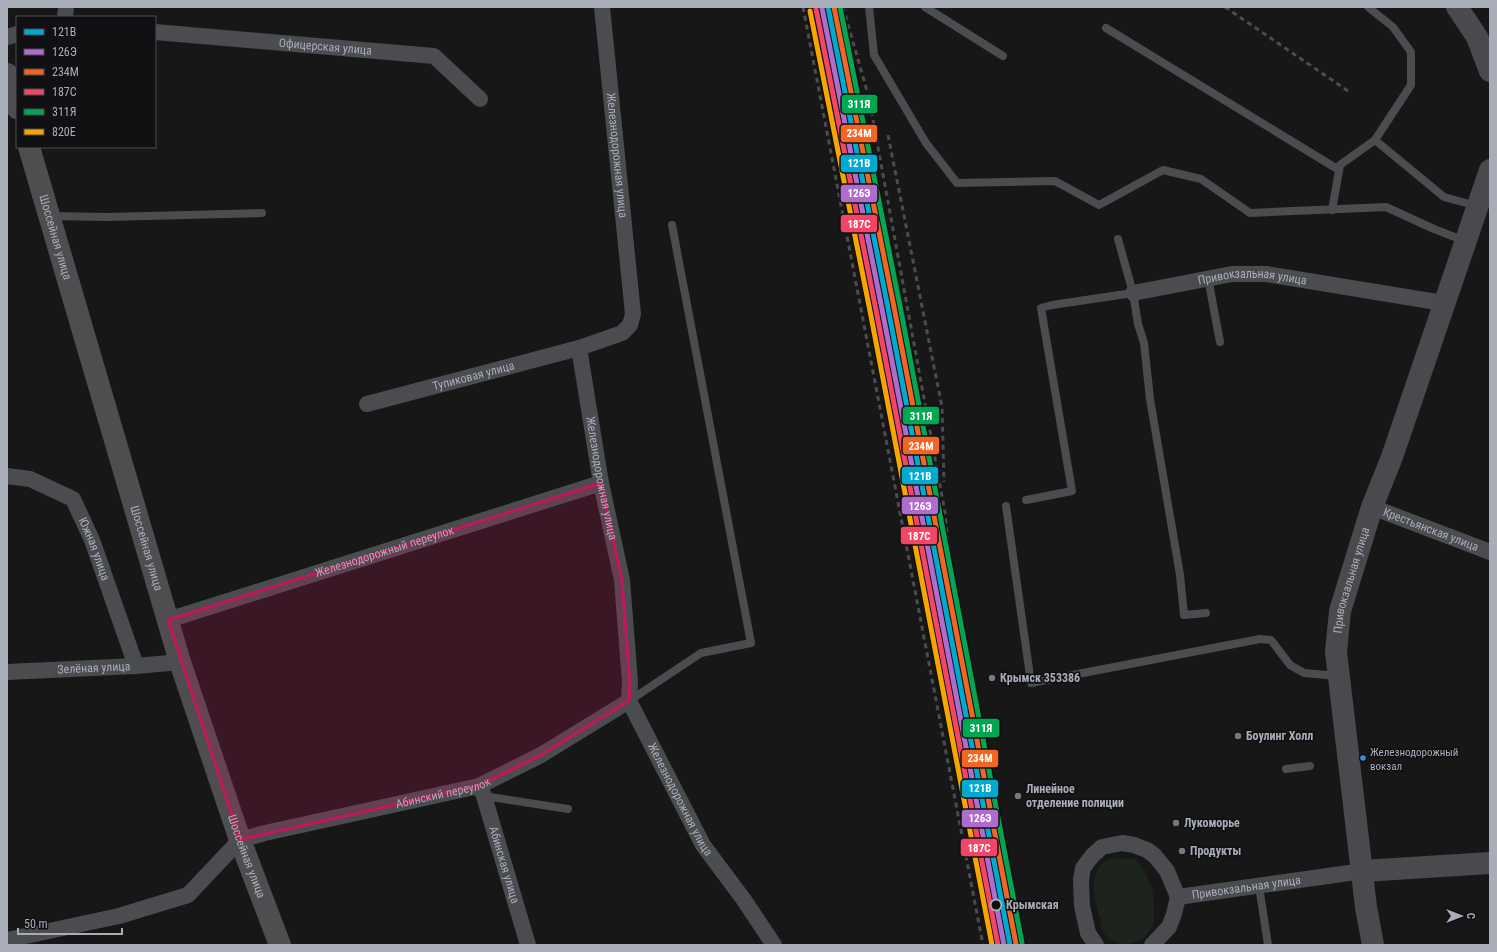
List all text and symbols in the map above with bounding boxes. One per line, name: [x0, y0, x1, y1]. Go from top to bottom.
legend: [16, 16, 156, 148]
text: 121В: [52, 25, 76, 39]
street label: Офицерская улица: [278, 36, 373, 58]
text: 126Э: [52, 45, 77, 59]
text: 234М: [52, 65, 79, 79]
text: 187С: [52, 85, 77, 99]
street label: Железнодорожная улица: [604, 92, 630, 219]
line badge: 311Я: [841, 94, 878, 114]
text: 311Я: [848, 98, 870, 111]
text: 311Я: [52, 105, 77, 119]
line badge: 234М: [840, 124, 878, 143]
text: 820Е: [52, 125, 76, 139]
text: 234М: [846, 127, 872, 140]
line badge: 121В: [840, 154, 878, 173]
text: 121В: [848, 157, 870, 170]
line badge: 126Э: [840, 184, 878, 203]
text: 126Э: [848, 187, 870, 200]
street label: Шоссейная улица: [36, 193, 75, 282]
line badge: 187С: [840, 214, 878, 233]
text: 187С: [848, 218, 870, 231]
street label: Привокзальная улица: [1197, 267, 1308, 288]
street label: Тупиковая улица: [431, 358, 516, 393]
line badge: 311Я: [902, 406, 940, 425]
text: 311Я: [910, 410, 932, 423]
street label: Железнодорожная улица: [583, 415, 620, 542]
line badge: 234М: [902, 436, 940, 455]
text: 234М: [908, 440, 934, 453]
line badge: 121В: [901, 466, 939, 485]
text: 121В: [909, 470, 931, 483]
line badge: 126Э: [901, 496, 939, 515]
text: 126Э: [909, 500, 931, 513]
street label: Шоссейная улица: [127, 504, 166, 593]
street label: Крестьянская улица: [1381, 505, 1481, 554]
street label: Южная улица: [76, 515, 113, 583]
street label: Железнодорожный переулок: [313, 523, 456, 580]
street label: Привокзальная улица: [1331, 525, 1372, 634]
line badge: 187С: [900, 526, 938, 545]
text: 187С: [908, 530, 930, 543]
street label: Зелёная улица: [57, 659, 131, 677]
place label: Крымск 353386: [1000, 671, 1080, 685]
marker: Крымск 353386: [987, 673, 997, 683]
line badge: 311Я: [962, 718, 1000, 738]
text: 311Я: [970, 722, 992, 735]
place label: Боулинг Холл: [1246, 729, 1313, 743]
marker: Боулинг Холл: [1233, 731, 1243, 741]
street label: Железнодорожная улица: [645, 741, 716, 859]
place label: Железнодорожный вокзал: [1370, 746, 1458, 773]
line badge: 234М: [961, 749, 999, 768]
text: 234М: [967, 752, 993, 765]
marker: Железнодорожный вокзал: [1358, 753, 1368, 763]
street label: Абинский переулок: [394, 774, 493, 811]
line badge: 121В: [961, 779, 999, 798]
text: 121В: [969, 782, 991, 795]
place label: Линейное отделение полиции: [1026, 782, 1124, 810]
marker: Линейное отделение полиции: [1013, 791, 1023, 801]
line badge: 126Э: [961, 809, 999, 828]
text: 126Э: [969, 812, 991, 825]
street label: Шоссейная улица: [225, 813, 269, 900]
place label: Лукоморье: [1184, 816, 1240, 830]
marker: Лукоморье: [1171, 818, 1181, 828]
street label: Абинская улица: [486, 825, 522, 905]
line badge: 187С: [960, 838, 998, 857]
text: 187С: [968, 842, 990, 855]
place label: Продукты: [1190, 844, 1241, 858]
marker: Продукты: [1177, 846, 1187, 856]
street label: Привокзальная улица: [1191, 873, 1302, 902]
north arrow: [1441, 896, 1481, 936]
marker: Крымская: [989, 898, 1003, 912]
place label: Крымская: [1006, 898, 1059, 912]
scale bar: [18, 910, 122, 936]
text: С: [1464, 913, 1477, 919]
text: 50 m: [24, 917, 48, 931]

